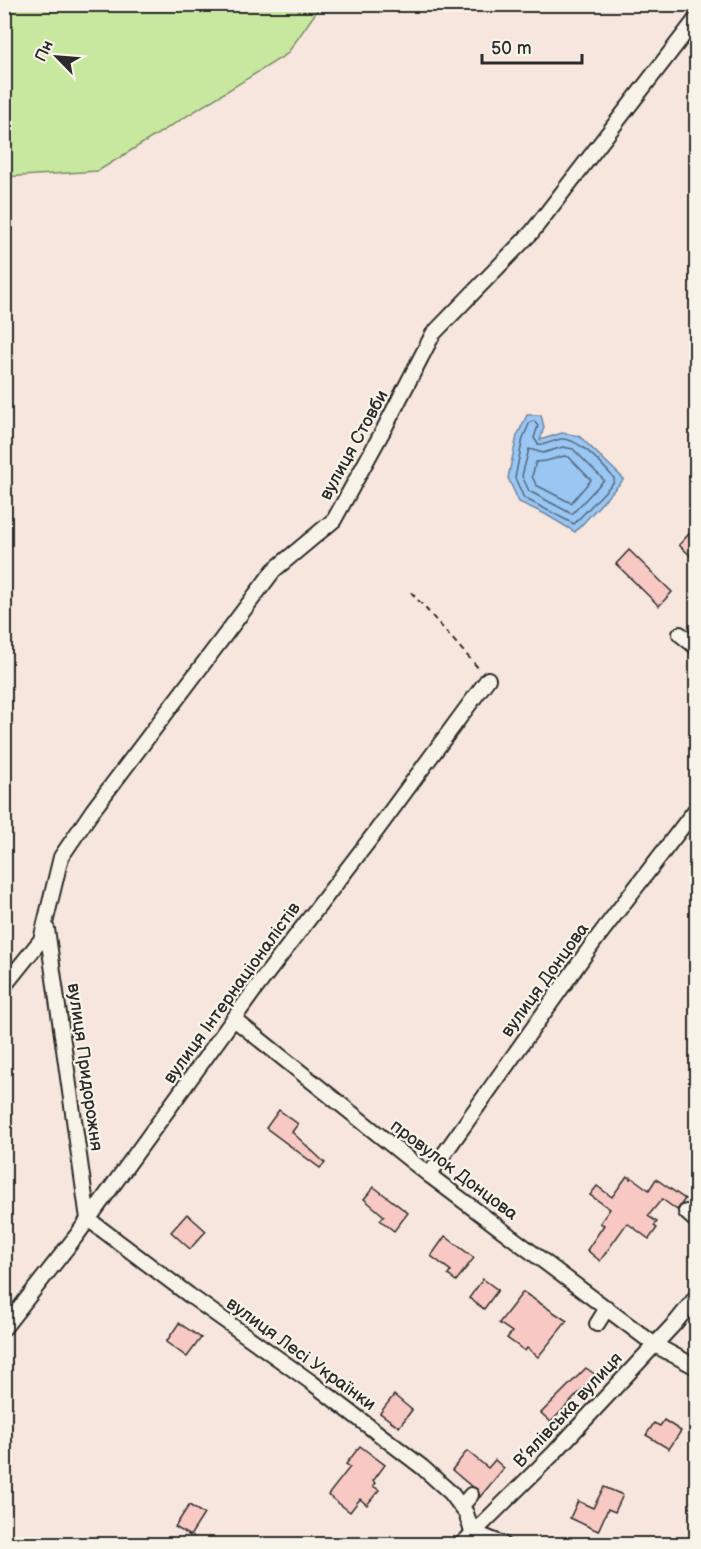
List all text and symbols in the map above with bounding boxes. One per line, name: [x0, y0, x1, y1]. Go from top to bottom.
north arrow: [27, 27, 87, 87]
scale bar: [482, 27, 582, 65]
text: Пн: [32, 38, 58, 65]
text: 50 m: [491, 38, 532, 59]
street label: вулиця Стовби: [315, 386, 393, 504]
street label: вулиця Інтернаціоналістів: [159, 898, 305, 1088]
street label: вулиця Донцова: [497, 919, 594, 1041]
street label: вулиця Придорожня: [63, 982, 107, 1152]
street label: провулок Донцова: [386, 1115, 522, 1225]
street label: вулиця Лесі Українки: [222, 1293, 380, 1415]
street label: В’ялівська вулиця: [509, 1348, 627, 1472]

